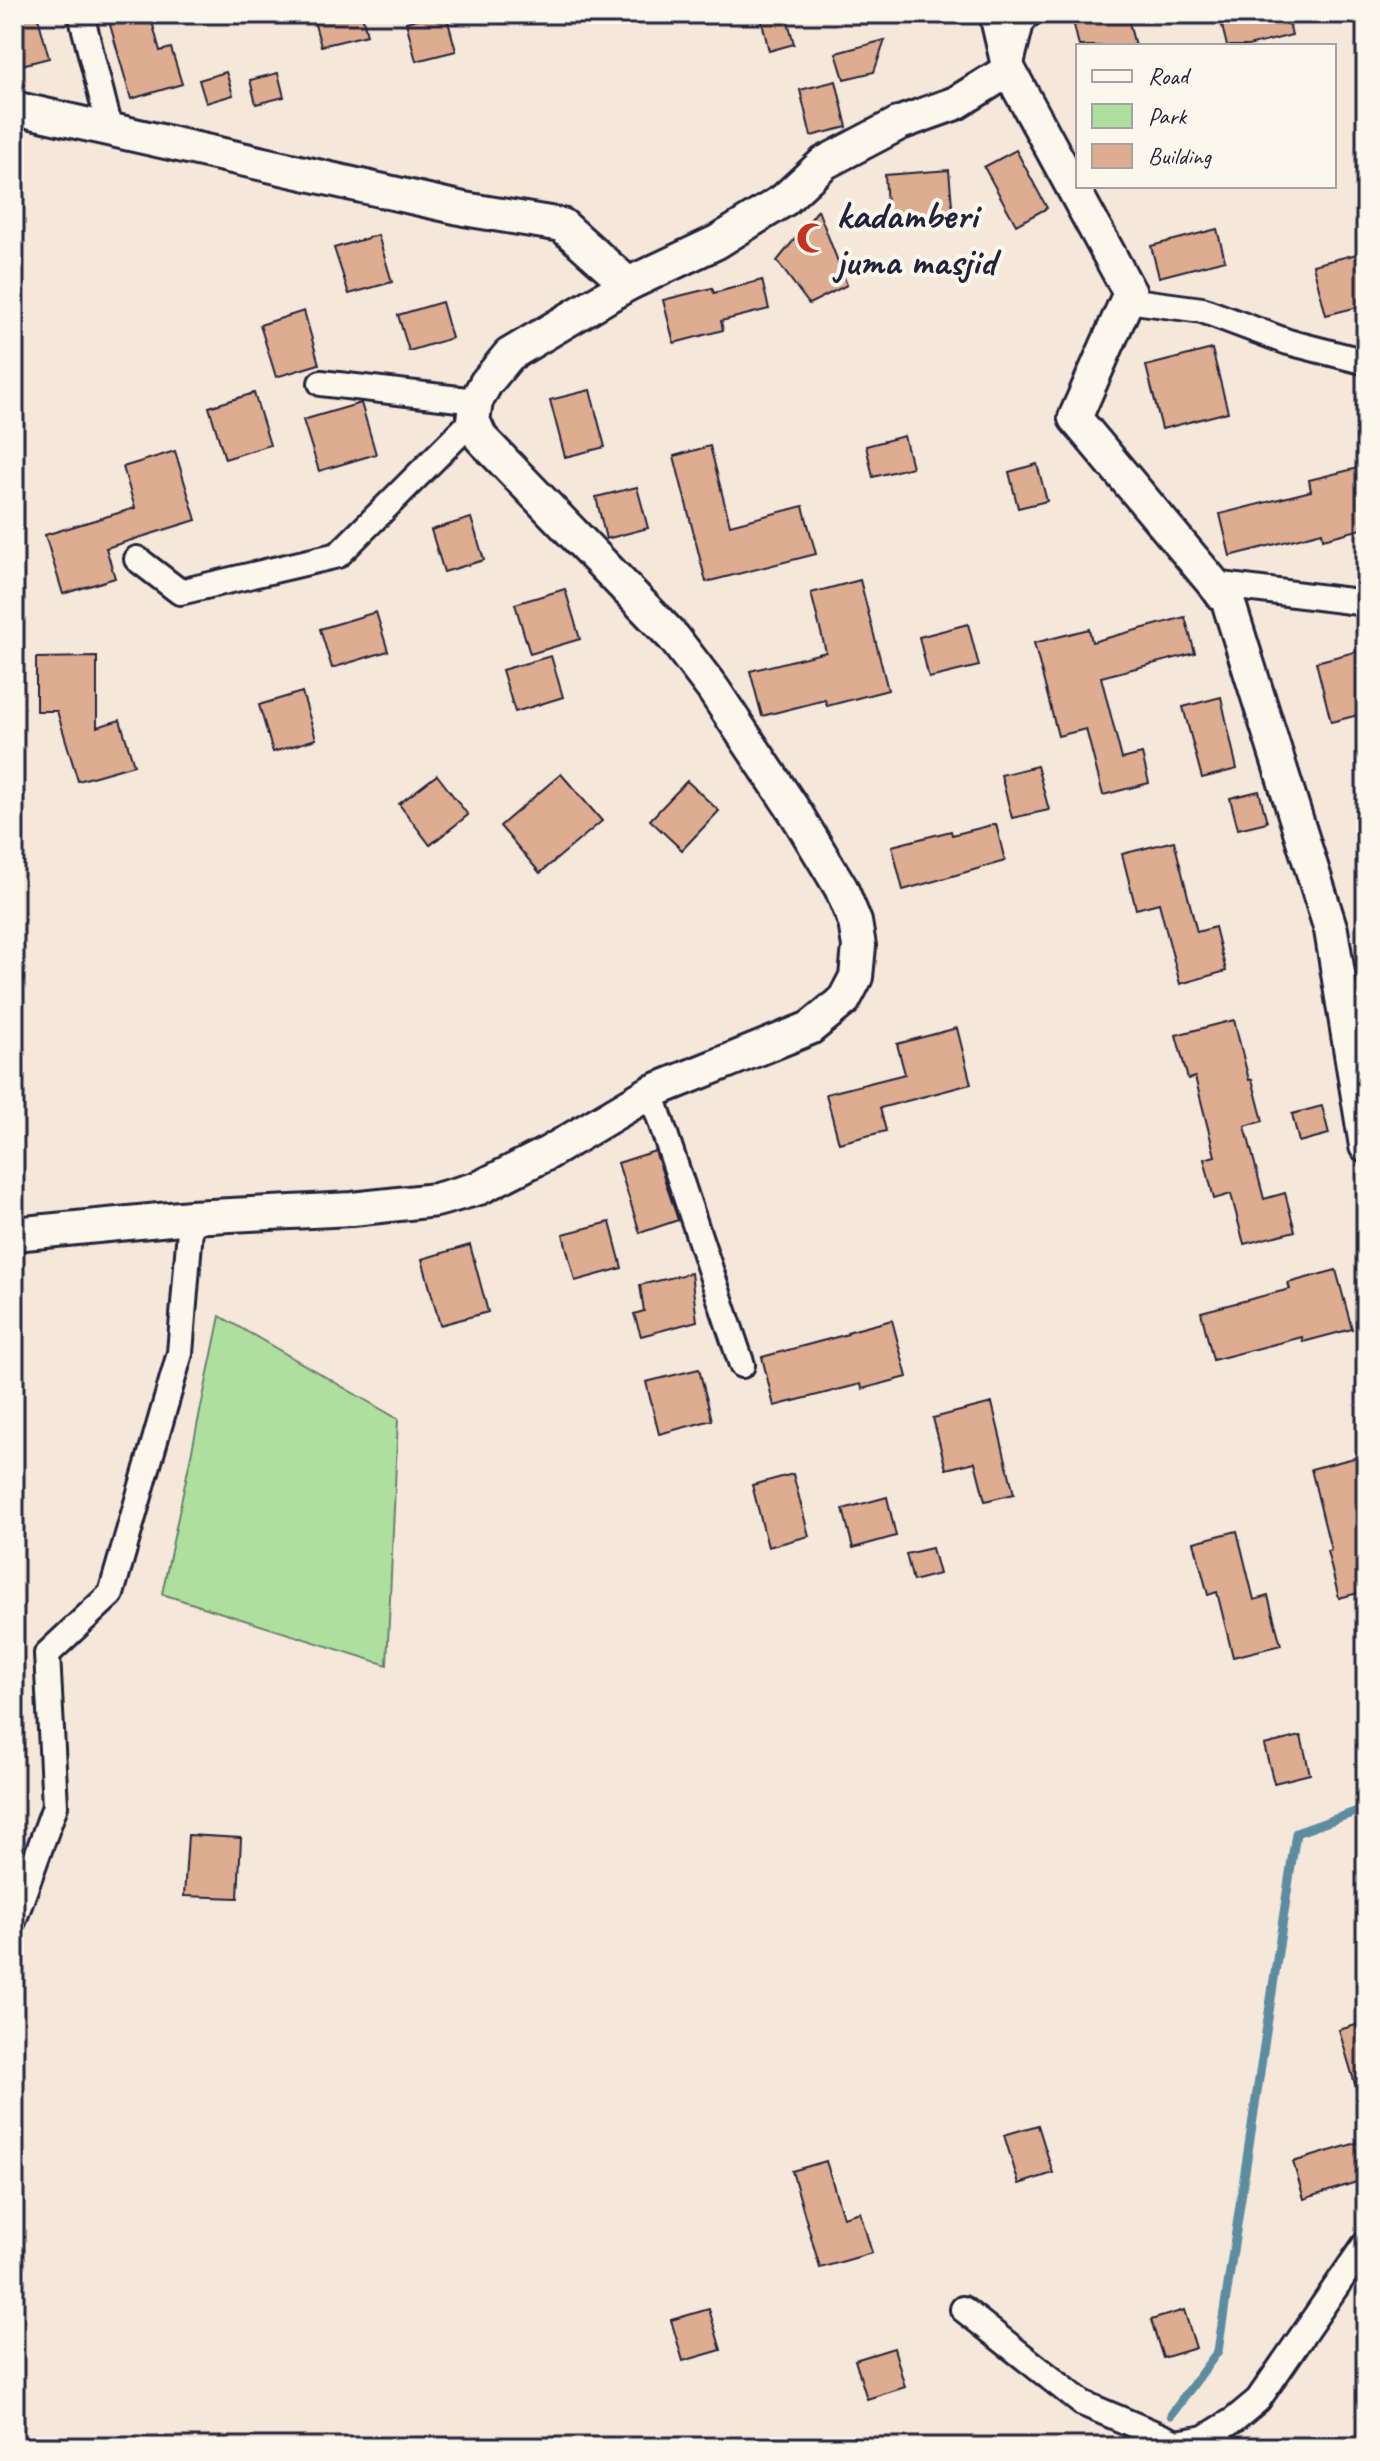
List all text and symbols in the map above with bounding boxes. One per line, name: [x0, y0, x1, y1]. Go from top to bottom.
legend: [1076, 44, 1336, 188]
text: Road: [1148, 61, 1192, 91]
text: Park: [1148, 101, 1188, 131]
text: Building: [1148, 141, 1213, 171]
place label: kadamberi juma masjid: [832, 190, 1002, 286]
mosque icon: kadamberi juma masjid: [795, 221, 829, 255]

